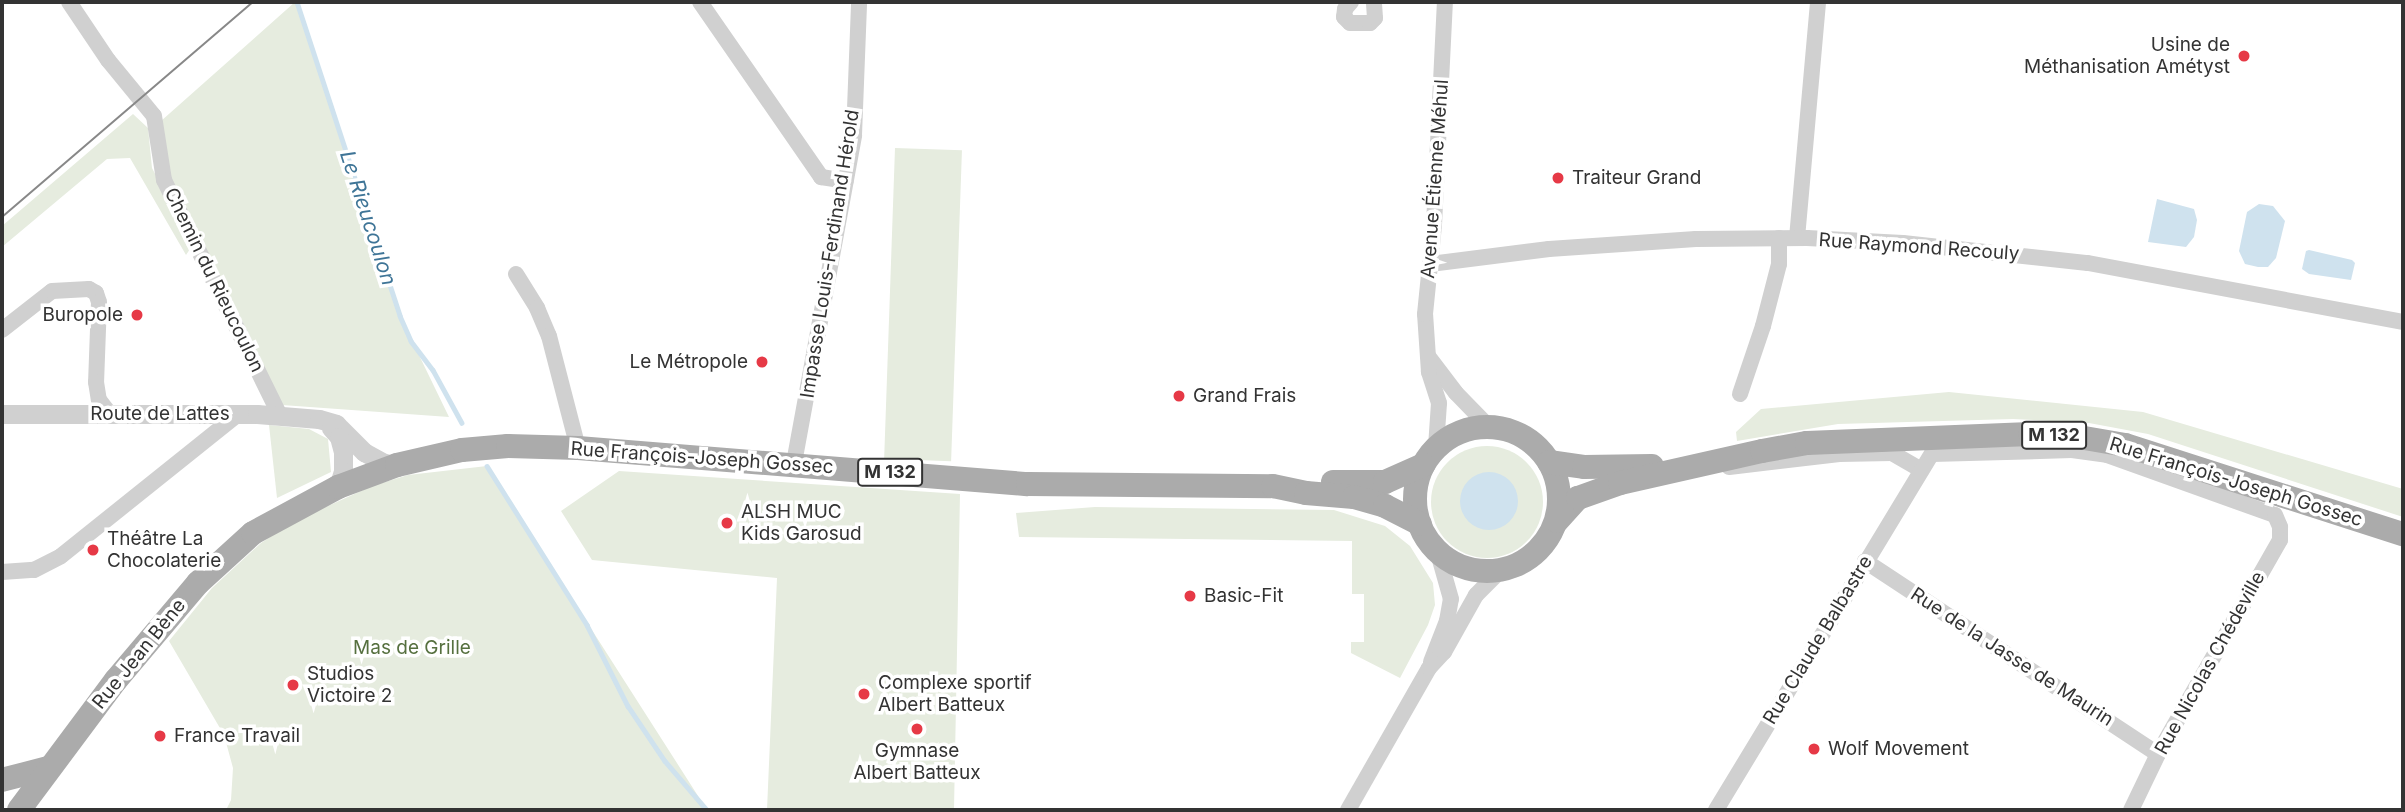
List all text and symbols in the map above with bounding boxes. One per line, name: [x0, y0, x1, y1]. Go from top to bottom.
place label: Usine de Méthanisation Amétyst: [2024, 34, 2230, 78]
marker: Usine de Méthanisation Amétyst: [2236, 48, 2252, 64]
street label: Avenue Étienne Méhul: [1417, 79, 1453, 279]
street label: Impasse Louis-Ferdinand Hérold: [796, 108, 864, 400]
water label: Le Rieucoulon: [334, 147, 402, 289]
place label: Traiteur Grand: [1572, 167, 1701, 189]
marker: Traiteur Grand: [1550, 170, 1566, 186]
street label: Chemin du Rieucoulon: [159, 184, 269, 376]
street label: Rue Raymond Recouly: [1818, 229, 2020, 265]
place label: Buropole: [42, 304, 123, 326]
marker: Buropole: [129, 307, 145, 323]
place label: Le Métropole: [629, 351, 748, 373]
marker: Le Métropole: [754, 354, 770, 370]
place label: Grand Frais: [1193, 385, 1296, 407]
marker: Grand Frais: [1171, 388, 1187, 404]
street label: Route de Lattes: [90, 403, 230, 425]
road number: M 132: [2021, 421, 2087, 450]
street label: Rue François-Joseph Gossec: [2107, 433, 2365, 531]
street label: Rue François-Joseph Gossec: [570, 437, 834, 479]
road number: M 132: [857, 458, 923, 486]
place label: ALSH MUC Kids Garosud: [741, 501, 862, 545]
marker: ALSH MUC Kids Garosud: [719, 515, 735, 531]
place label: Théâtre La Chocolaterie: [107, 528, 221, 572]
marker: Théâtre La Chocolaterie: [85, 542, 101, 558]
street label: Rue Claude Balbastre: [1759, 552, 1877, 728]
street label: Rue Nicolas Chédeville: [2150, 567, 2270, 759]
street label: Rue de la Jasse de Maurin: [1906, 583, 2118, 731]
place label: Basic-Fit: [1204, 585, 1283, 607]
marker: Basic-Fit: [1182, 588, 1198, 604]
street label: Rue Jean Bène: [88, 594, 190, 714]
park label: Mas de Grille: [353, 637, 471, 659]
place label: Studios Victoire 2: [307, 663, 392, 707]
place label: Complexe sportif Albert Batteux: [878, 672, 1032, 716]
marker: Studios Victoire 2: [285, 677, 301, 693]
marker: Complexe sportif Albert Batteux: [856, 686, 872, 702]
marker: Gymnase Albert Batteux: [909, 721, 925, 737]
place label: France Travail: [174, 725, 300, 747]
marker: France Travail: [152, 728, 168, 744]
place label: Wolf Movement: [1828, 738, 1969, 760]
place label: Gymnase Albert Batteux: [854, 740, 980, 784]
marker: Wolf Movement: [1806, 741, 1822, 757]

